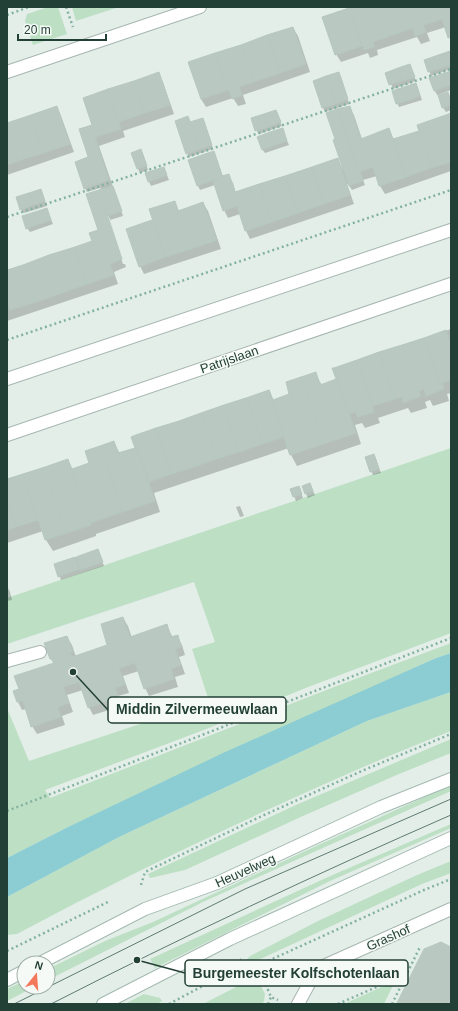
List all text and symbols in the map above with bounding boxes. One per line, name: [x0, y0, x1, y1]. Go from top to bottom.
scale bar: [18, 16, 106, 42]
text: 20 m: [24, 23, 51, 37]
street label: Patrijslaan: [198, 342, 260, 376]
callout: Middin Zilvermeeuwlaan: [108, 697, 286, 723]
text: Middin Zilvermeeuwlaan: [116, 701, 278, 717]
street label: Heuvelweg: [213, 851, 278, 890]
street label: Grashof: [364, 921, 413, 954]
north arrow: [16, 955, 56, 995]
text: N: [33, 959, 45, 972]
callout: Burgemeester Kolfschotenlaan: [185, 960, 408, 986]
text: Burgemeester Kolfschotenlaan: [193, 965, 399, 981]

